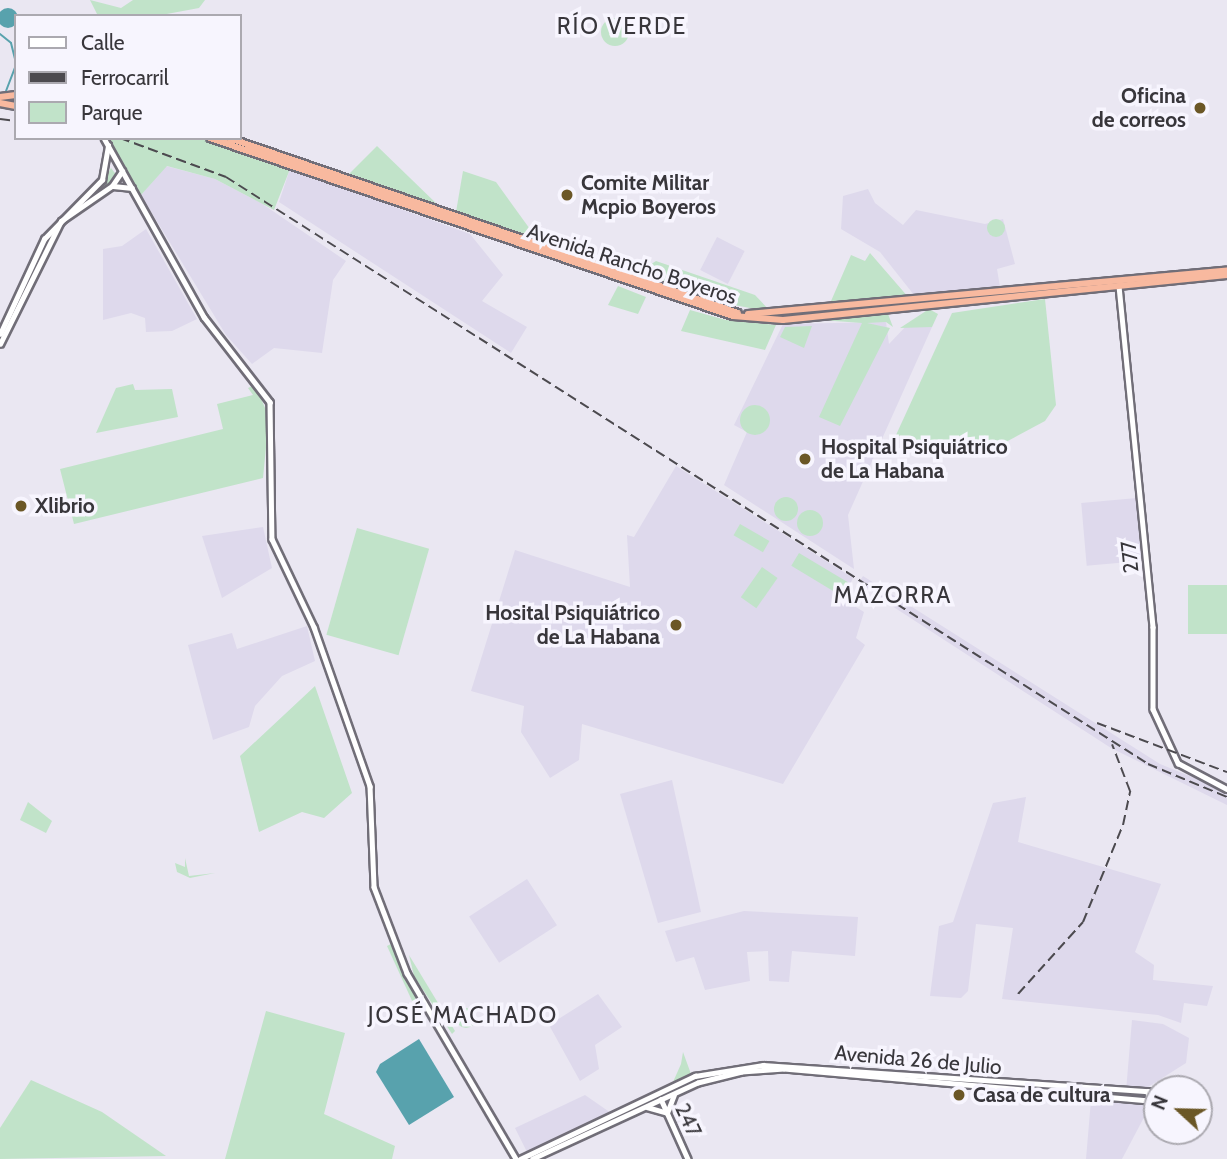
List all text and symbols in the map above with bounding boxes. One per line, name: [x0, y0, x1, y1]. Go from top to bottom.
district label: RÍO VERDE: [558, 12, 686, 40]
legend: [14, 14, 242, 140]
text: Calle: [81, 30, 125, 55]
text: Ferrocarril: [81, 65, 169, 90]
place label: Oficina de correos: [1092, 83, 1186, 133]
text: Parque: [81, 100, 143, 125]
marker: Oficina de correos: [1192, 100, 1208, 116]
place label: Comite Militar Mcpio Boyeros: [581, 170, 716, 220]
marker: Comite Militar Mcpio Boyeros: [559, 187, 575, 203]
street label: Avenida Rancho Boyeros: [524, 218, 740, 310]
place label: Hospital Psiquiátrico de La Habana: [821, 434, 1008, 484]
marker: Hospital Psiquiátrico de La Habana: [795, 449, 815, 469]
place label: Xlibrio: [35, 493, 95, 519]
marker: Xlibrio: [13, 498, 29, 514]
street label: 277: [1116, 540, 1144, 574]
district label: MAZORRA: [835, 581, 951, 609]
place label: Hosital Psiquiátrico de La Habana: [485, 600, 660, 650]
marker: Hosital Psiquiátrico de La Habana: [666, 615, 686, 635]
district label: JOSÉ MACHADO: [369, 1001, 557, 1029]
street label: Avenida 26 de Julio: [833, 1040, 1003, 1080]
north arrow: [1143, 1075, 1213, 1145]
place label: Casa de cultura: [973, 1082, 1110, 1108]
marker: Casa de cultura: [951, 1087, 967, 1103]
text: N: [1147, 1092, 1173, 1113]
street label: 247: [669, 1099, 707, 1141]

